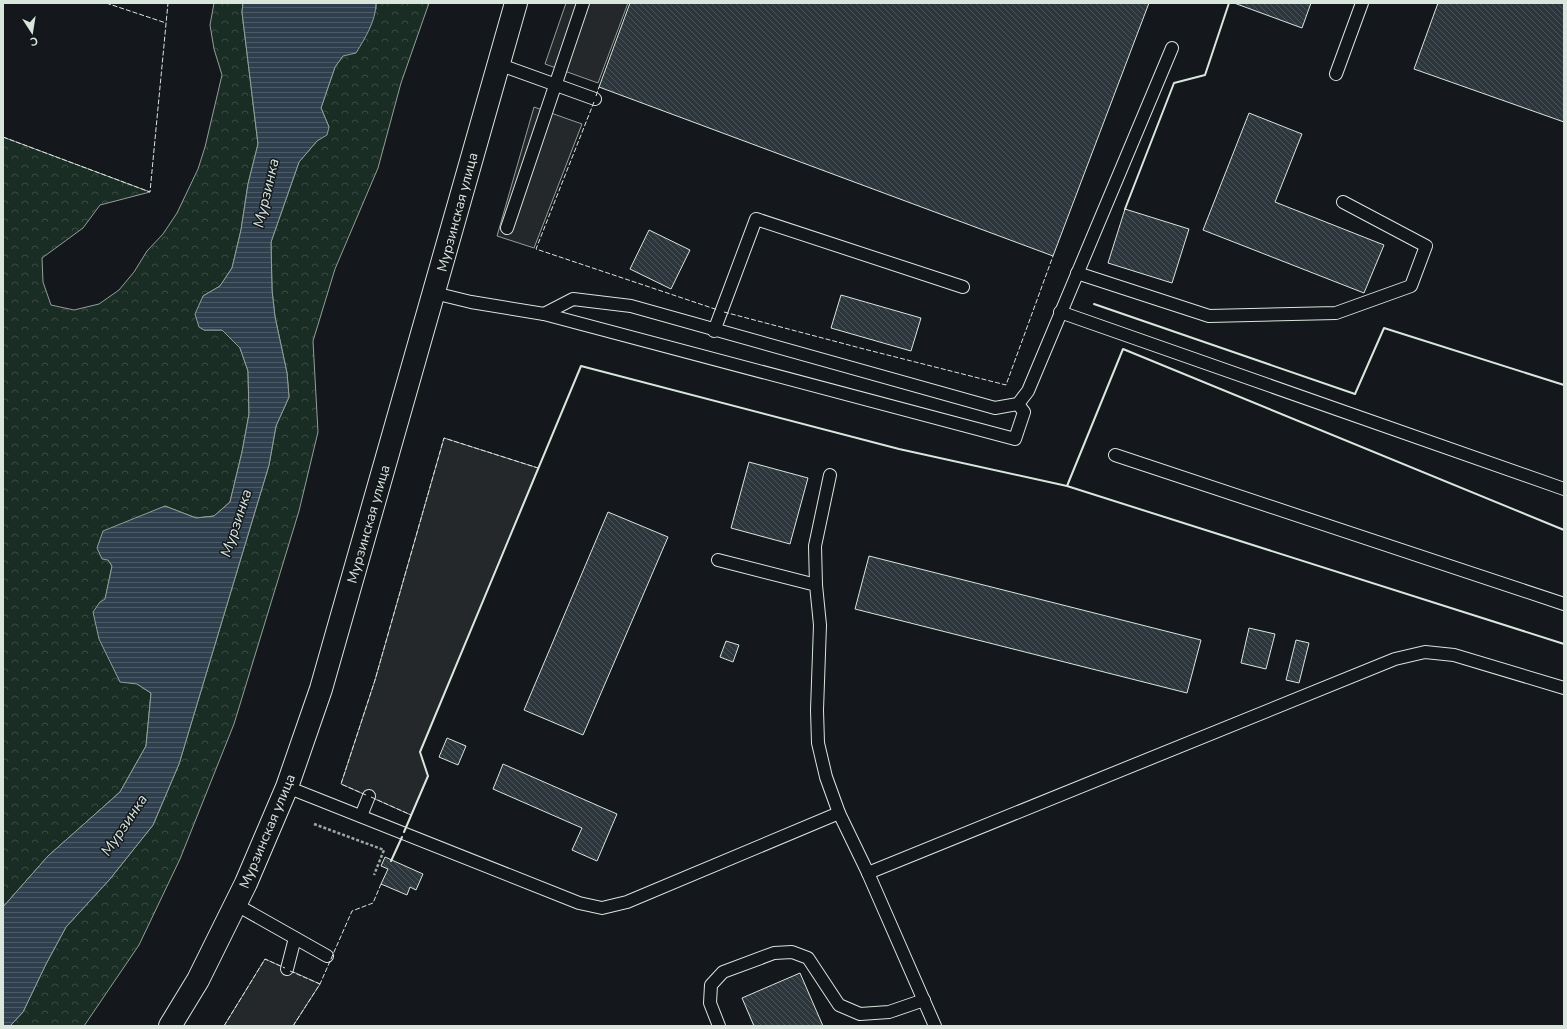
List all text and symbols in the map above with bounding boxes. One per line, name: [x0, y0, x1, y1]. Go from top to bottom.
north arrow: [12, 12, 52, 52]
text: С: [28, 33, 39, 50]
street label: Мурзинская улица: [432, 150, 483, 274]
water label: Мурзинка: [248, 156, 284, 230]
street label: Мурзинская улица: [342, 463, 395, 586]
water label: Мурзинка: [216, 486, 256, 560]
street label: Мурзинская улица: [235, 771, 300, 891]
water label: Мурзинка: [96, 790, 152, 860]

